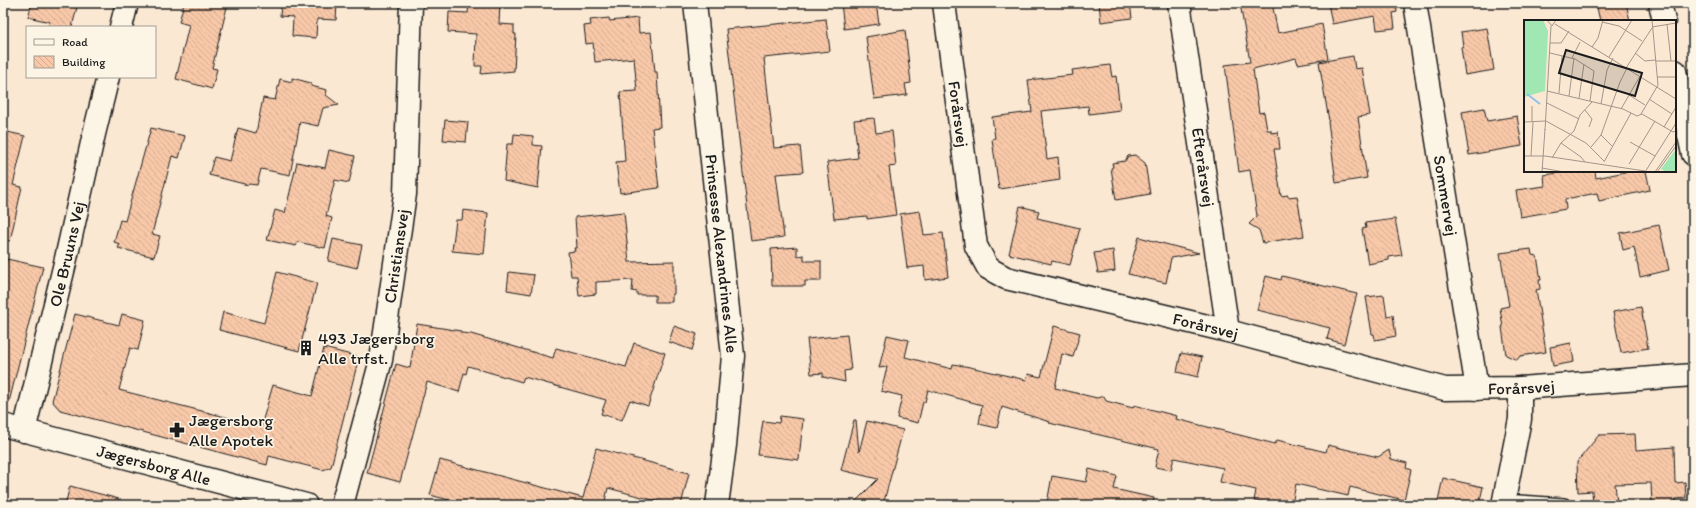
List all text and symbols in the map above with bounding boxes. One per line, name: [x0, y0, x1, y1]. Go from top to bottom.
inset map: [1524, 20, 1676, 172]
legend: [26, 26, 156, 78]
text: Road: [62, 35, 88, 49]
text: Building: [62, 55, 106, 69]
street label: Forårsvej: [944, 80, 973, 148]
street label: Efterårsvej: [1188, 126, 1219, 208]
street label: Prinsesse Alexandrines Alle: [701, 153, 743, 354]
street label: Sommervej: [1430, 154, 1462, 237]
street label: Ole Bruuns Vej: [45, 199, 89, 309]
street label: Christiansvej: [379, 208, 413, 305]
street label: Forårsvej: [1171, 308, 1241, 343]
place label: 493 Jægersborg Alle trfst.: [318, 328, 435, 368]
building icon: 493 Jægersborg Alle trfst.: [297, 339, 315, 357]
street label: Forårsvej: [1488, 375, 1555, 398]
place label: Jægersborg Alle Apotek: [189, 410, 274, 450]
pharmacy icon: Jægersborg Alle Apotek: [168, 421, 186, 439]
street label: Jægersborg Alle: [95, 440, 213, 489]

